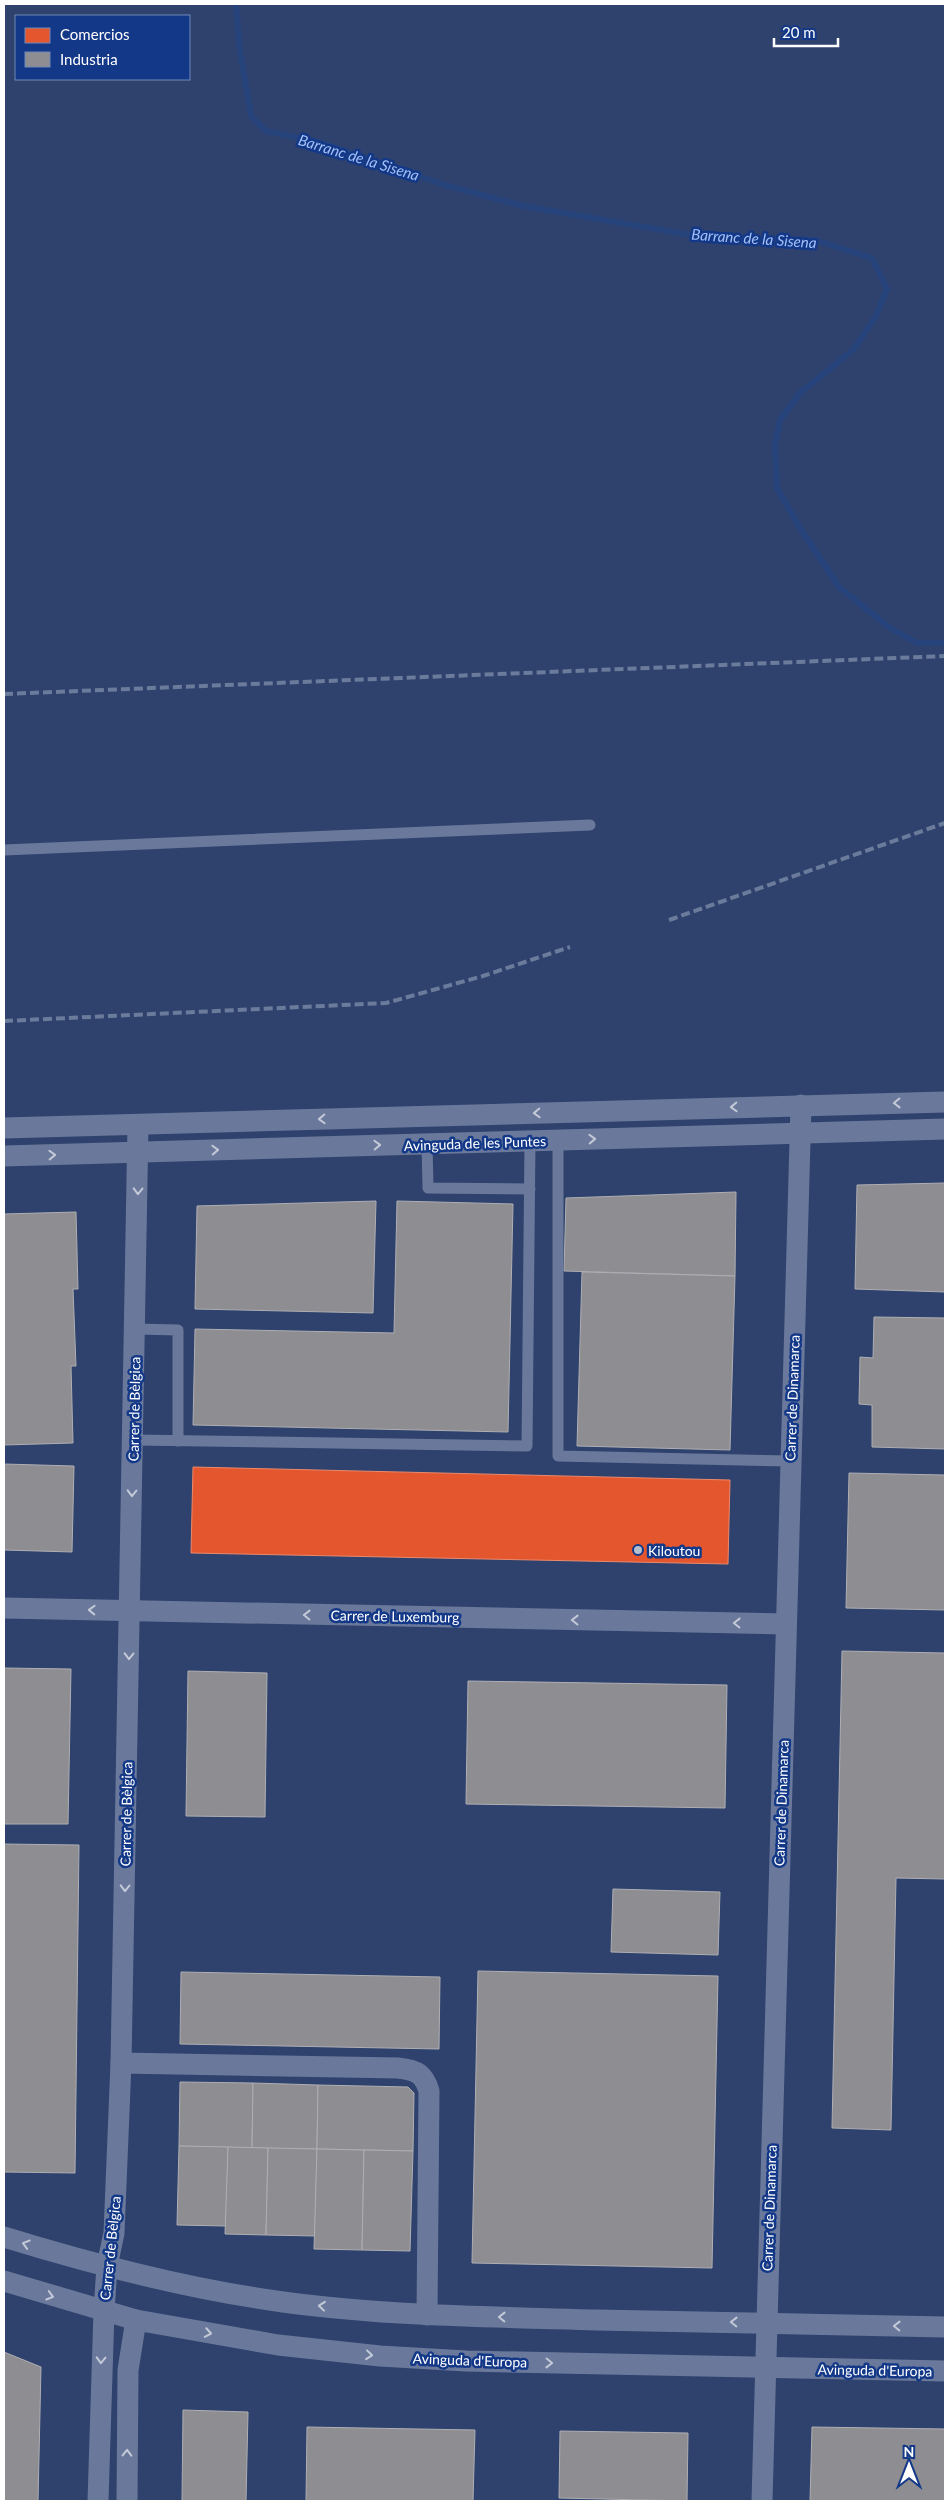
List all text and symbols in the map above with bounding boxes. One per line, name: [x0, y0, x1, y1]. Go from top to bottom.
legend: [15, 15, 190, 80]
scale bar: [774, 15, 838, 47]
text: 20 m: [782, 23, 816, 41]
text: Comercios: [60, 25, 130, 43]
text: Industria: [60, 50, 118, 68]
water label: Barranc de la Sisena: [296, 130, 422, 184]
water label: Barranc de la Sisena: [691, 225, 817, 251]
one-way arrow: [892, 1097, 900, 1108]
one-way arrow: [730, 1101, 738, 1112]
one-way arrow: [532, 1107, 540, 1118]
one-way arrow: [318, 1114, 326, 1124]
street label: Avinguda de les Puntes: [404, 1132, 546, 1154]
one-way arrow: [589, 1134, 597, 1145]
one-way arrow: [374, 1140, 382, 1151]
one-way arrow: [212, 1145, 219, 1155]
one-way arrow: [49, 1150, 57, 1160]
one-way arrow: [133, 1188, 143, 1195]
street label: Carrer de Dinamarca: [781, 1335, 803, 1461]
street label: Carrer de Bèlgica: [125, 1356, 143, 1462]
one-way arrow: [127, 1490, 138, 1498]
place label: Kiloutou: [648, 1542, 700, 1559]
marker: Kiloutou: [632, 1544, 644, 1556]
one-way arrow: [88, 1605, 96, 1615]
street label: Carrer de Luxemburg: [330, 1606, 460, 1626]
one-way arrow: [303, 1609, 311, 1620]
one-way arrow: [570, 1614, 578, 1625]
one-way arrow: [733, 1617, 741, 1628]
one-way arrow: [124, 1652, 134, 1660]
street label: Carrer de Dinamarca: [770, 1740, 792, 1866]
street label: Carrer de Bèlgica: [117, 1761, 135, 1867]
one-way arrow: [120, 1885, 130, 1893]
street label: Carrer de Dinamarca: [758, 2145, 780, 2271]
street label: Carrer de Bèlgica: [96, 2195, 124, 2301]
one-way arrow: [23, 2240, 31, 2250]
one-way arrow: [46, 2291, 54, 2301]
one-way arrow: [318, 2301, 326, 2312]
one-way arrow: [497, 2312, 505, 2323]
one-way arrow: [730, 2317, 738, 2328]
one-way arrow: [892, 2321, 900, 2331]
one-way arrow: [204, 2327, 213, 2338]
one-way arrow: [365, 2349, 373, 2360]
street label: Avinguda d'Europa: [412, 2350, 528, 2370]
one-way arrow: [96, 2356, 107, 2364]
one-way arrow: [546, 2358, 553, 2368]
street label: Avinguda d'Europa: [818, 2361, 932, 2379]
north arrow: [884, 2440, 934, 2490]
text: N: [904, 2443, 914, 2460]
one-way arrow: [122, 2448, 132, 2456]

